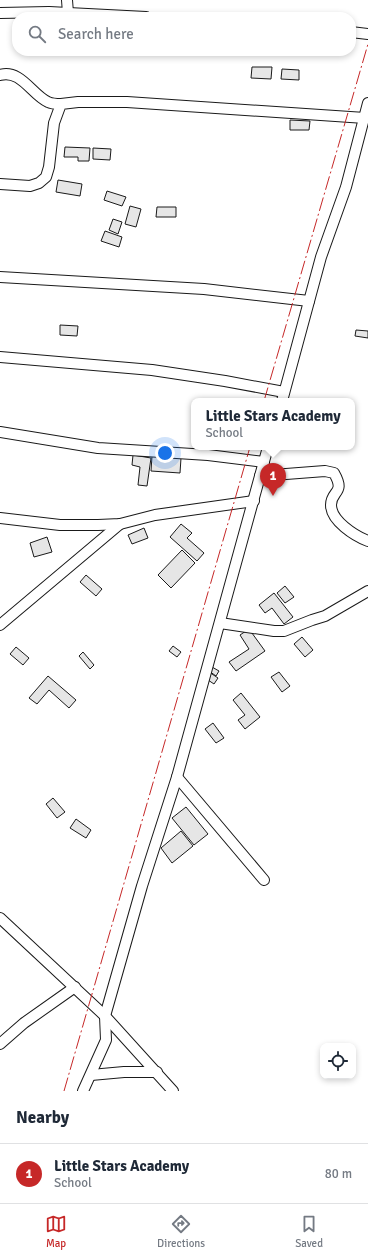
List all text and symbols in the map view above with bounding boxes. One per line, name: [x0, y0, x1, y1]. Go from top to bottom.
search box: [12, 12, 356, 56]
icon: search: [26, 23, 48, 45]
text: Search here: [58, 25, 134, 43]
popup: [191, 398, 355, 450]
text: Little Stars Academy: [205, 407, 341, 425]
text: School: [205, 425, 243, 441]
your location: [155, 443, 175, 463]
pin: 1: [260, 463, 286, 496]
map controls: [320, 1043, 356, 1079]
button: locate: [320, 1043, 356, 1079]
text: Nearby: [16, 1107, 69, 1128]
text: Little Stars Academy: [54, 1157, 189, 1175]
text: 1: [25, 1166, 33, 1182]
text: 80 m: [325, 1166, 352, 1182]
text: School: [54, 1175, 92, 1191]
tab: Map: [45, 1213, 67, 1250]
tab: Directions: [157, 1213, 205, 1250]
tab: Saved: [295, 1213, 323, 1250]

